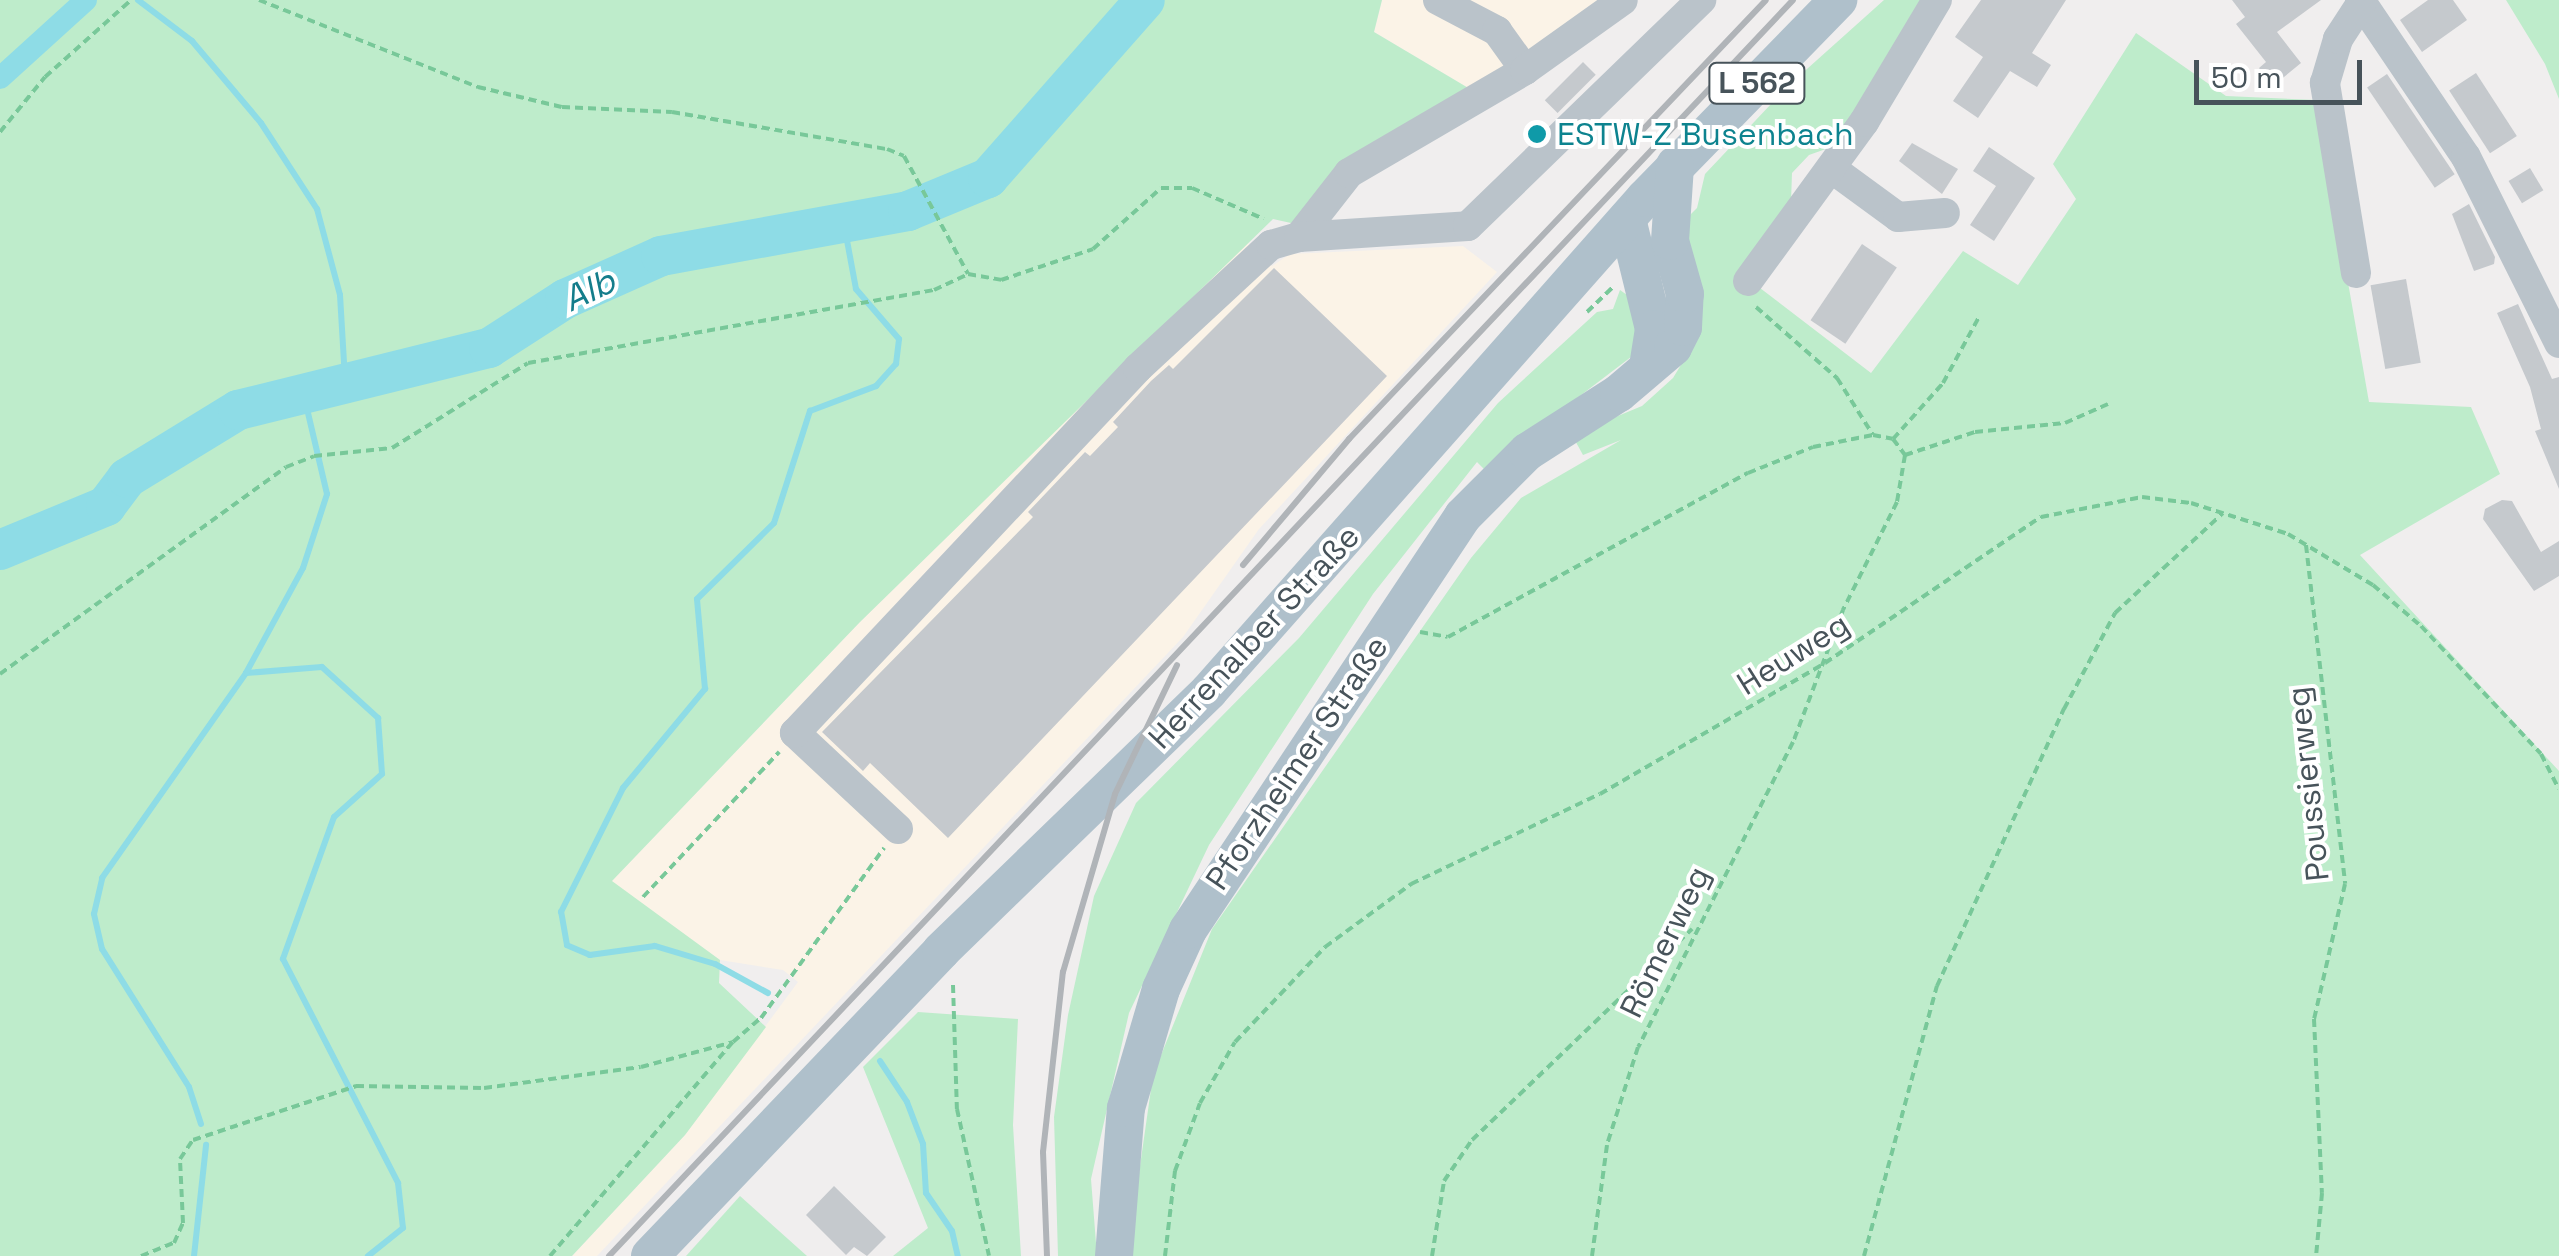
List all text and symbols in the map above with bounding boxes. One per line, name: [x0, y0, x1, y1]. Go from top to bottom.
scale bar: [2199, 40, 2366, 102]
road number: L 562: [1707, 58, 1807, 108]
text: 50 m: [2211, 58, 2282, 97]
place label: ESTW-Z Busenbach: [1557, 115, 1854, 153]
marker: ESTW-Z Busenbach: [1526, 123, 1548, 145]
water label: Alb: [556, 259, 622, 321]
street label: Herrenalber Straße: [1141, 517, 1367, 757]
street label: Heuweg: [1730, 605, 1856, 703]
street label: Pforzheimer Straße: [1198, 629, 1396, 897]
street label: Poussierweg: [2279, 685, 2337, 883]
street label: Römerweg: [1612, 860, 1718, 1024]

